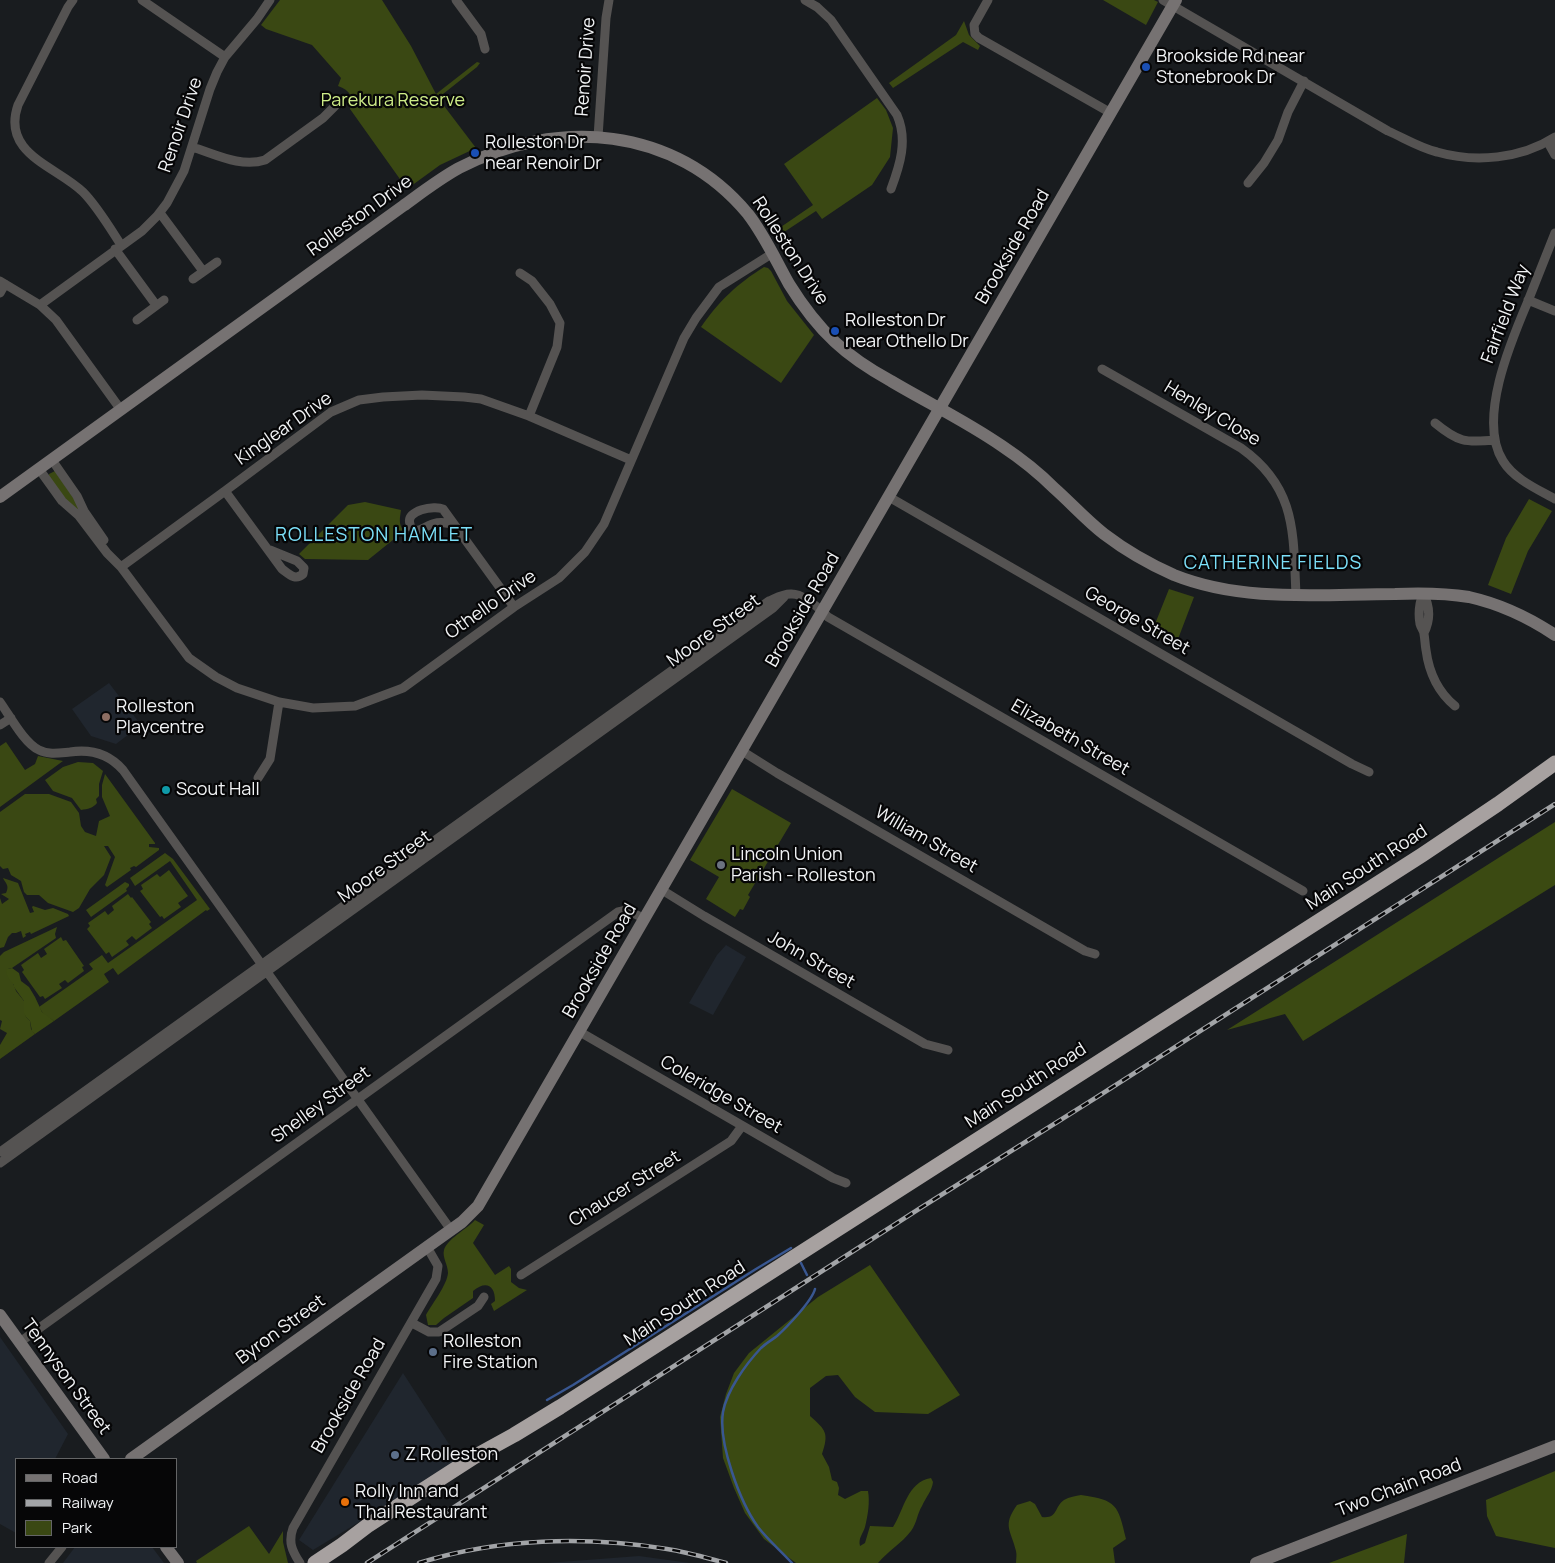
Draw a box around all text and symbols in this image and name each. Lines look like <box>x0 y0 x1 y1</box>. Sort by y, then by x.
street label: Renoir Drive <box>572 17 600 117</box>
place label: Brookside Rd near Stonebrook Dr <box>1156 46 1305 88</box>
marker: Brookside Rd near Stonebrook Dr <box>1140 61 1152 73</box>
street label: Renoir Drive <box>155 75 207 175</box>
park label: Parekura Reserve <box>321 90 465 112</box>
place label: Rolleston Dr near Renoir Dr <box>485 132 602 174</box>
marker: Rolleston Dr near Renoir Dr <box>469 147 481 159</box>
street label: Rolleston Drive <box>303 171 417 261</box>
street label: Brookside Road <box>972 186 1054 308</box>
street label: Rolleston Drive <box>747 193 833 309</box>
street label: Fairfield Way <box>1477 261 1535 367</box>
place label: Rolleston Dr near Othello Dr <box>845 310 969 352</box>
marker: Rolleston Dr near Othello Dr <box>829 325 841 337</box>
street label: Henley Close <box>1160 377 1264 451</box>
street label: Kinglear Drive <box>232 388 336 470</box>
district label: ROLLESTON HAMLET <box>273 525 475 547</box>
street label: Brookside Road <box>762 549 844 671</box>
district label: CATHERINE FIELDS <box>1182 553 1364 575</box>
street label: Othello Drive <box>441 566 541 644</box>
street label: George Street <box>1081 582 1193 660</box>
street label: Moore Street <box>663 590 765 672</box>
street label: Elizabeth Street <box>1007 695 1133 781</box>
place label: Rolleston Playcentre <box>116 696 204 739</box>
marker: Rolleston Playcentre <box>100 711 112 723</box>
place label: Scout Hall <box>176 779 260 801</box>
marker: Scout Hall <box>160 784 172 796</box>
street label: William Street <box>871 802 981 878</box>
street label: Main South Road <box>1302 821 1432 915</box>
street label: Moore Street <box>334 826 436 908</box>
place label: Lincoln Union Parish - Rolleston <box>731 844 876 886</box>
marker: Lincoln Union Parish - Rolleston <box>715 859 727 871</box>
street label: Brookside Road <box>559 900 641 1022</box>
street label: John Street <box>764 926 858 994</box>
street label: Main South Road <box>961 1039 1091 1133</box>
street label: Coleridge Street <box>656 1051 786 1139</box>
street label: Shelley Street <box>267 1062 375 1148</box>
street label: Chaucer Street <box>565 1146 685 1232</box>
street label: Main South Road <box>620 1257 750 1351</box>
street label: Byron Street <box>232 1291 330 1369</box>
street label: Tennyson Street <box>17 1315 115 1439</box>
place label: Rolleston Fire Station <box>443 1331 538 1374</box>
street label: Brookside Road <box>308 1335 390 1457</box>
marker: Rolleston Fire Station <box>427 1346 439 1358</box>
place label: Z Rolleston <box>405 1444 498 1466</box>
marker: Z Rolleston <box>389 1449 401 1461</box>
street label: Two Chain Road <box>1333 1454 1465 1522</box>
legend <box>15 1458 178 1548</box>
text: Road <box>62 1467 98 1488</box>
place label: Rolly Inn and Thai Restaurant <box>355 1481 487 1524</box>
text: Railway <box>62 1492 114 1513</box>
marker: Rolly Inn and Thai Restaurant <box>339 1496 351 1508</box>
text: Park <box>62 1517 92 1538</box>

